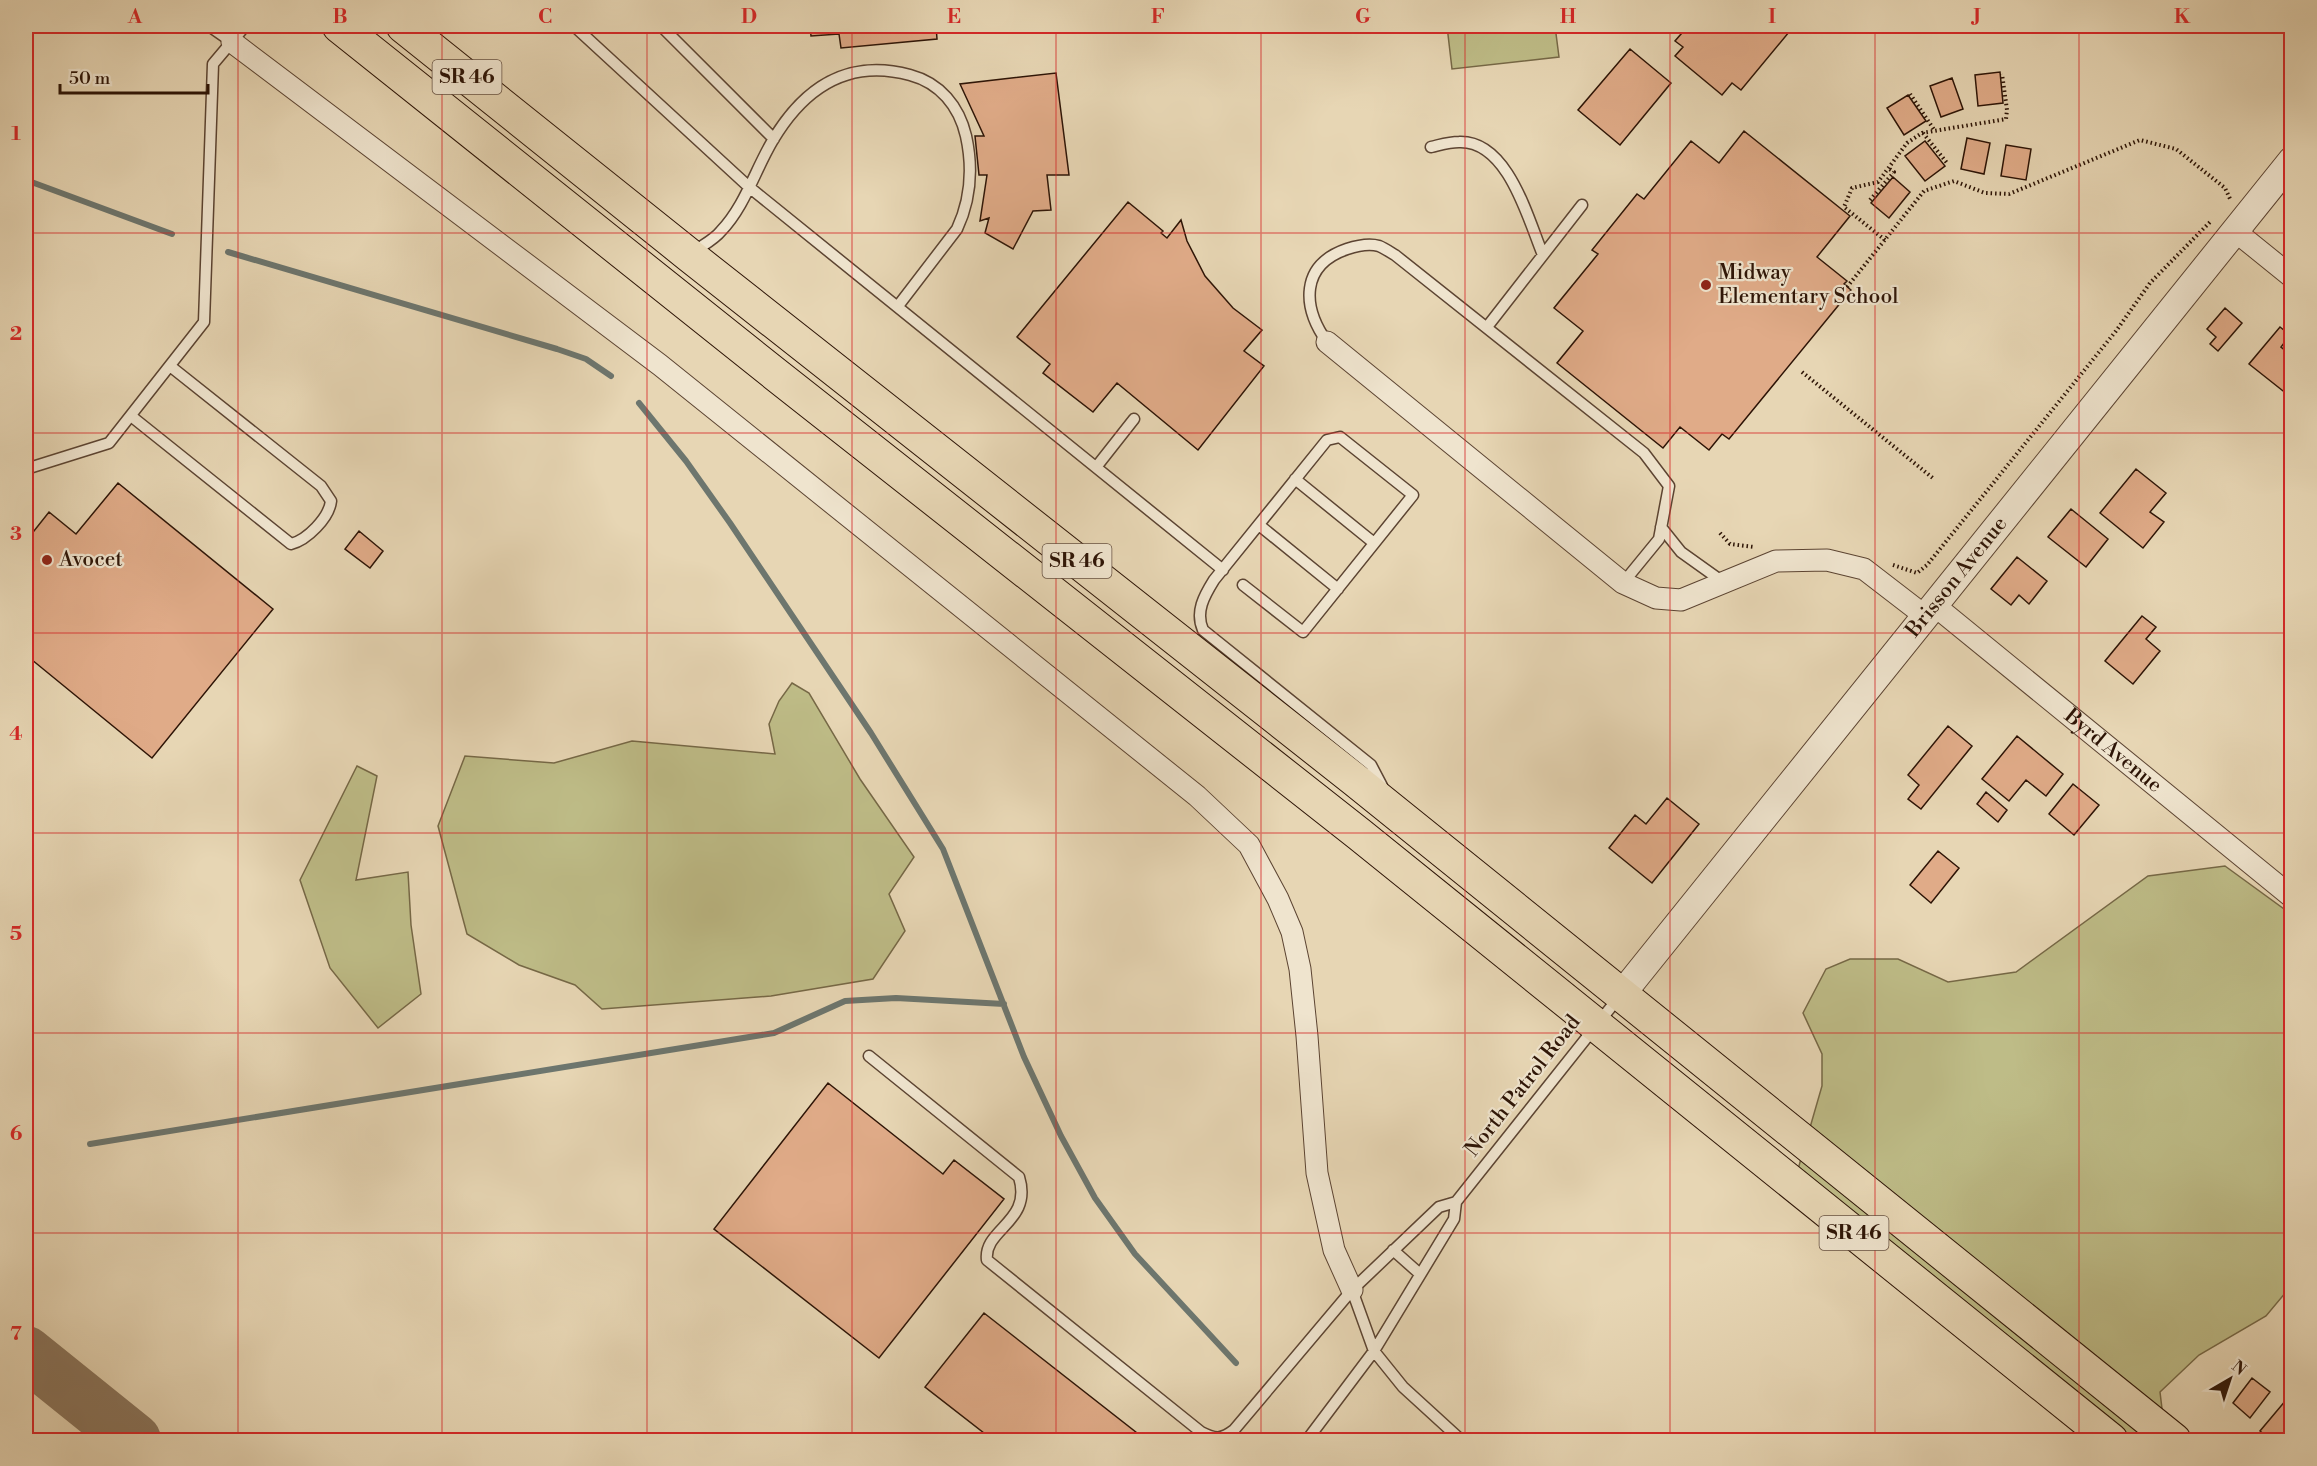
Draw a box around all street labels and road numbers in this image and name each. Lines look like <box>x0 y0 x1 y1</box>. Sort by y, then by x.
road number: SR 46 <box>432 60 502 94</box>
street label: Brisson Avenue <box>1900 512 2013 644</box>
road number: SR 46 <box>1042 544 1112 578</box>
street label: Byrd Avenue <box>2058 703 2167 799</box>
street label: North Patrol Road <box>1460 1010 1586 1162</box>
road number: SR 46 <box>1820 1216 1888 1250</box>

